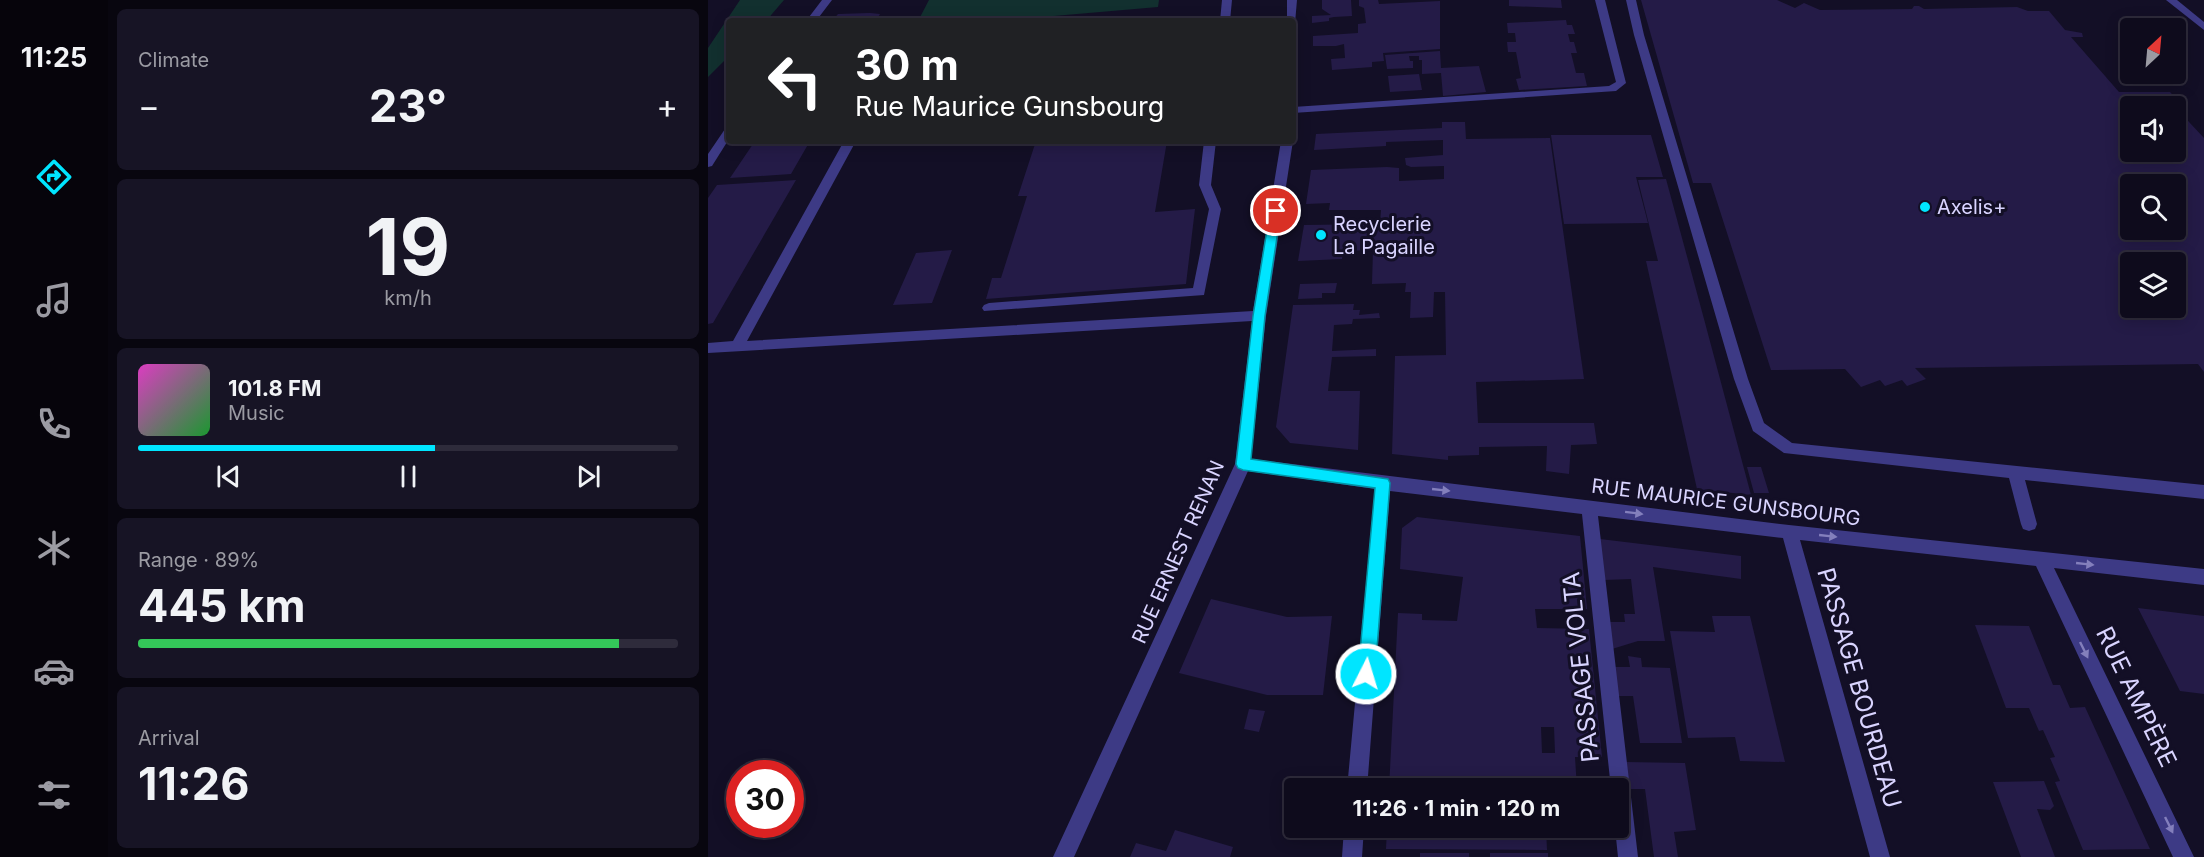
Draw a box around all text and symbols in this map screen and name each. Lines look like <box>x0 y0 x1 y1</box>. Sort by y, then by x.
north arrow <box>2120 18 2186 84</box>
map controls <box>2120 18 2186 318</box>
text: 30 m <box>855 39 959 90</box>
text: 11:25 <box>21 41 87 74</box>
icon: left <box>756 42 834 120</box>
text: Climate <box>138 48 209 72</box>
text: 23° <box>369 78 447 133</box>
text: − <box>138 86 160 126</box>
text: + <box>656 86 678 126</box>
text: Rue Maurice Gunsbourg <box>855 90 1164 123</box>
button: sound <box>2120 96 2186 162</box>
icon: directions <box>33 156 75 198</box>
button: search <box>2120 174 2186 240</box>
pin <box>1250 185 1301 236</box>
icon: arrive <box>1259 194 1292 227</box>
place label: Axelis+ <box>1937 195 2006 219</box>
text: 19 <box>366 199 450 294</box>
marker: Axelis+ <box>1918 200 1932 214</box>
place label: Recyclerie La Pagaille <box>1333 212 1435 259</box>
marker: Recyclerie La Pagaille <box>1314 228 1328 242</box>
button: layers <box>2120 252 2186 318</box>
icon: music <box>33 279 75 321</box>
text: km/h <box>384 286 432 310</box>
text: 101.8 FM <box>228 375 321 401</box>
text: Music <box>228 401 285 425</box>
icon: phone <box>33 403 75 445</box>
street label: RUE ERNEST RENAN <box>1127 457 1229 647</box>
icon: previous <box>212 460 245 493</box>
icon: pause <box>392 460 425 493</box>
icon: next <box>572 460 605 493</box>
street label: RUE MAURICE GUNSBOURG <box>1590 474 1862 530</box>
one-way arrow <box>1431 485 1450 495</box>
one-way arrow <box>1625 508 1644 517</box>
icon: climate <box>33 527 75 569</box>
one-way arrow <box>1819 532 1838 541</box>
text: Range · 89% <box>138 548 259 572</box>
one-way arrow <box>2075 559 2094 569</box>
street label: PASSAGE BOURDEAU <box>1811 564 1908 811</box>
street label: PASSAGE VOLTA <box>1556 571 1605 764</box>
text: 445 km <box>138 578 305 633</box>
street label: RUE AMPÈRE <box>2090 622 2184 772</box>
one-way arrow <box>2080 641 2089 658</box>
position arrow <box>1334 642 1398 706</box>
icon: car <box>33 650 75 692</box>
text: Arrival <box>138 726 200 750</box>
text: 11:26 <box>138 756 249 811</box>
speed limit sign: 30 <box>726 760 804 838</box>
icon: filters <box>33 774 75 816</box>
text: 11:26 · 1 min · 120 m <box>1353 795 1560 821</box>
one-way arrow <box>2164 817 2174 834</box>

